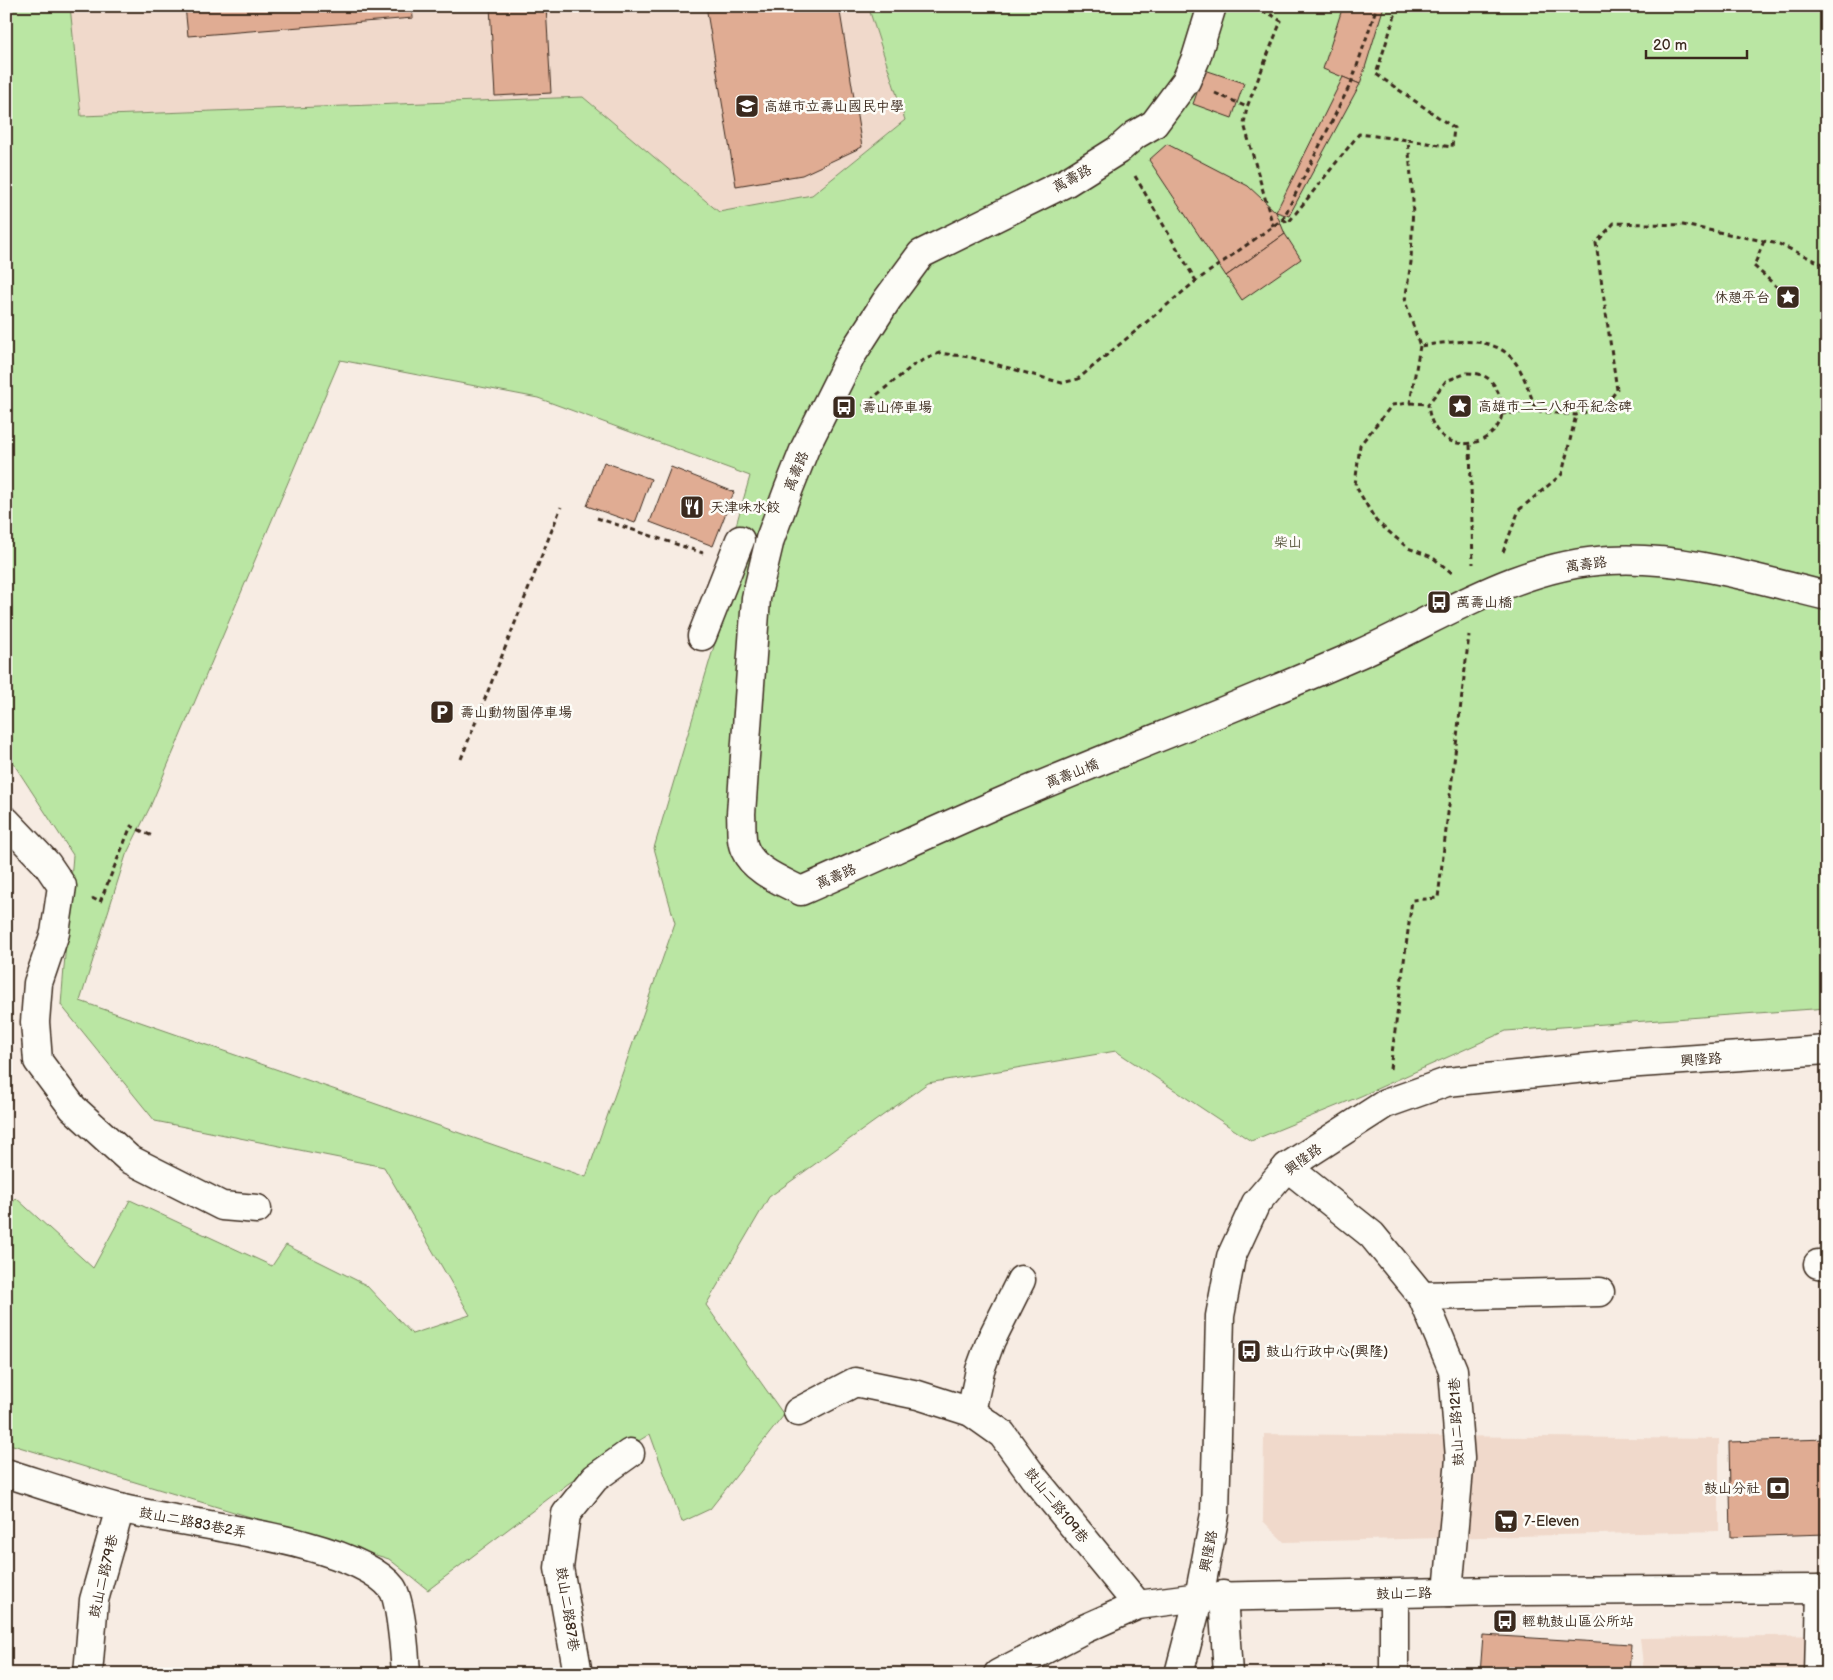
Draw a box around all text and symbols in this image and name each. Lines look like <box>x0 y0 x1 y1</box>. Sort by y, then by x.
scale bar <box>1646 28 1747 60</box>
text: 20 m <box>1653 36 1687 55</box>
school or university icon: 高雄市立壽山國民中學 <box>734 93 760 119</box>
place label: 高雄市立壽山國民中學 <box>764 98 904 115</box>
street label: 萬壽路 <box>1050 161 1095 196</box>
place icon: 休憩平台 <box>1775 284 1801 310</box>
place label: 休憩平台 <box>1714 289 1770 306</box>
place icon: 高雄市二二八和平紀念碑 <box>1447 393 1473 419</box>
bus stop icon: 壽山停車場 <box>831 394 857 420</box>
place label: 高雄市二二八和平紀念碑 <box>1478 398 1632 415</box>
place label: 壽山停車場 <box>862 399 932 416</box>
street label: 萬壽路 <box>781 449 812 494</box>
restaurant icon: 天津味水餃 <box>679 494 705 520</box>
place label: 天津味水餃 <box>710 499 780 516</box>
park label: 柴山 <box>1274 534 1302 551</box>
street label: 萬壽路 <box>1564 553 1608 576</box>
bus stop icon: 萬壽山橋 <box>1426 589 1452 615</box>
place label: 萬壽山橋 <box>1456 594 1512 611</box>
parking icon: 壽山動物園停車場 <box>429 699 455 725</box>
place label: 壽山動物園停車場 <box>460 704 572 721</box>
street label: 萬壽山橋 <box>1043 755 1101 792</box>
street label: 萬壽路 <box>814 860 859 893</box>
street label: 興隆路 <box>1679 1050 1723 1069</box>
street label: 興隆路 <box>1281 1140 1325 1179</box>
bus stop icon: 鼓山行政中心(興隆) <box>1236 1338 1262 1364</box>
place label: 鼓山行政中心(興隆) <box>1266 1343 1388 1360</box>
street label: 鼓山二路121巷 <box>1446 1376 1467 1467</box>
street label: 鼓山二路109巷 <box>1021 1464 1093 1547</box>
bank icon: 鼓山分社 <box>1765 1475 1791 1501</box>
place label: 鼓山分社 <box>1704 1480 1760 1497</box>
street label: 鼓山二路83巷2弄 <box>138 1504 248 1541</box>
supermarket icon: 7-Eleven <box>1493 1508 1519 1534</box>
place label: 7-Eleven <box>1524 1513 1579 1530</box>
street label: 興隆路 <box>1196 1529 1221 1573</box>
street label: 鼓山二路79巷 <box>86 1532 122 1619</box>
street label: 鼓山二路87巷 <box>552 1566 583 1653</box>
street label: 鼓山二路 <box>1376 1585 1432 1602</box>
bus stop icon: 輕軌鼓山區公所站 <box>1492 1608 1518 1634</box>
place label: 輕軌鼓山區公所站 <box>1522 1613 1634 1630</box>

